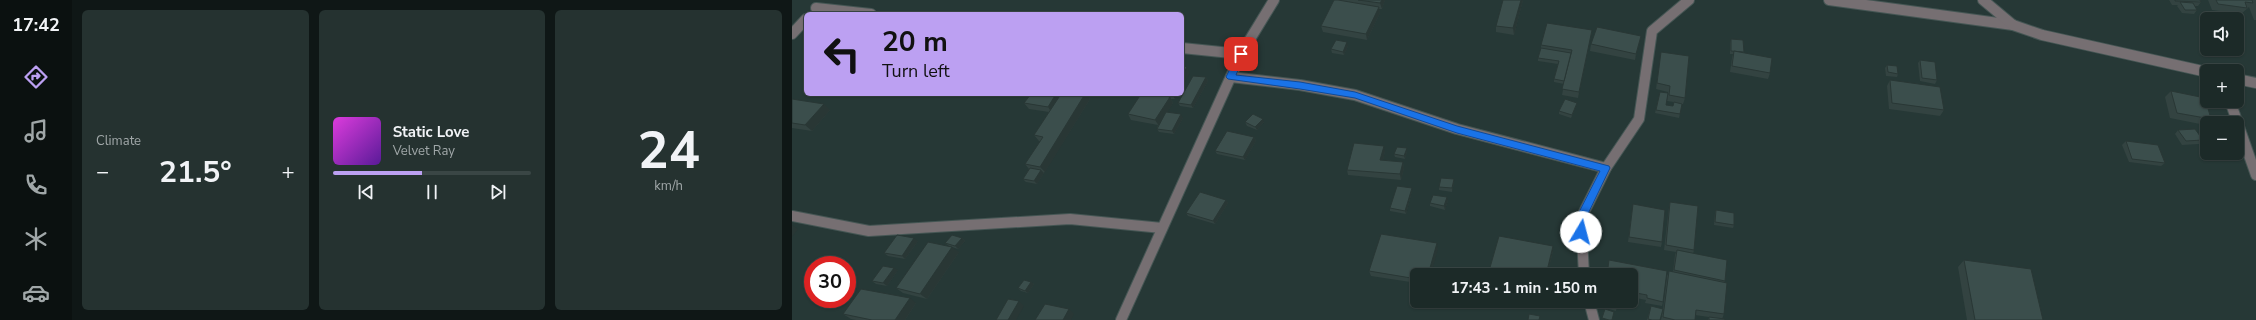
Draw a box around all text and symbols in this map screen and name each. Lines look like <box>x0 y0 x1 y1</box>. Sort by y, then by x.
map controls <box>2200 12 2244 160</box>
button: sound <box>2200 12 2244 56</box>
text: 17:42 <box>12 13 60 37</box>
text: 20 m <box>882 23 948 61</box>
icon: left <box>816 28 868 80</box>
pin <box>1224 37 1258 71</box>
icon: arrive <box>1230 43 1252 65</box>
text: Turn left <box>882 59 950 83</box>
icon: directions <box>22 63 50 91</box>
button: + <box>2200 64 2244 108</box>
text: 24 <box>637 115 700 186</box>
button: − <box>2200 116 2244 160</box>
icon: music <box>22 117 50 145</box>
text: Static Love <box>393 122 469 142</box>
text: Climate <box>96 132 141 150</box>
text: Velvet Ray <box>393 142 455 160</box>
text: 21.5° <box>159 152 232 193</box>
text: − <box>96 157 109 187</box>
text: + <box>281 157 295 187</box>
icon: phone <box>22 171 50 199</box>
text: km/h <box>654 177 683 195</box>
icon: previous <box>355 181 377 203</box>
icon: pause <box>421 181 443 203</box>
icon: next <box>487 181 509 203</box>
position arrow <box>1560 211 1602 253</box>
icon: climate <box>22 225 50 253</box>
speed limit sign: 30 <box>804 256 856 308</box>
text: 17:43 · 1 min · 150 m <box>1451 278 1597 298</box>
icon: car <box>22 279 50 307</box>

